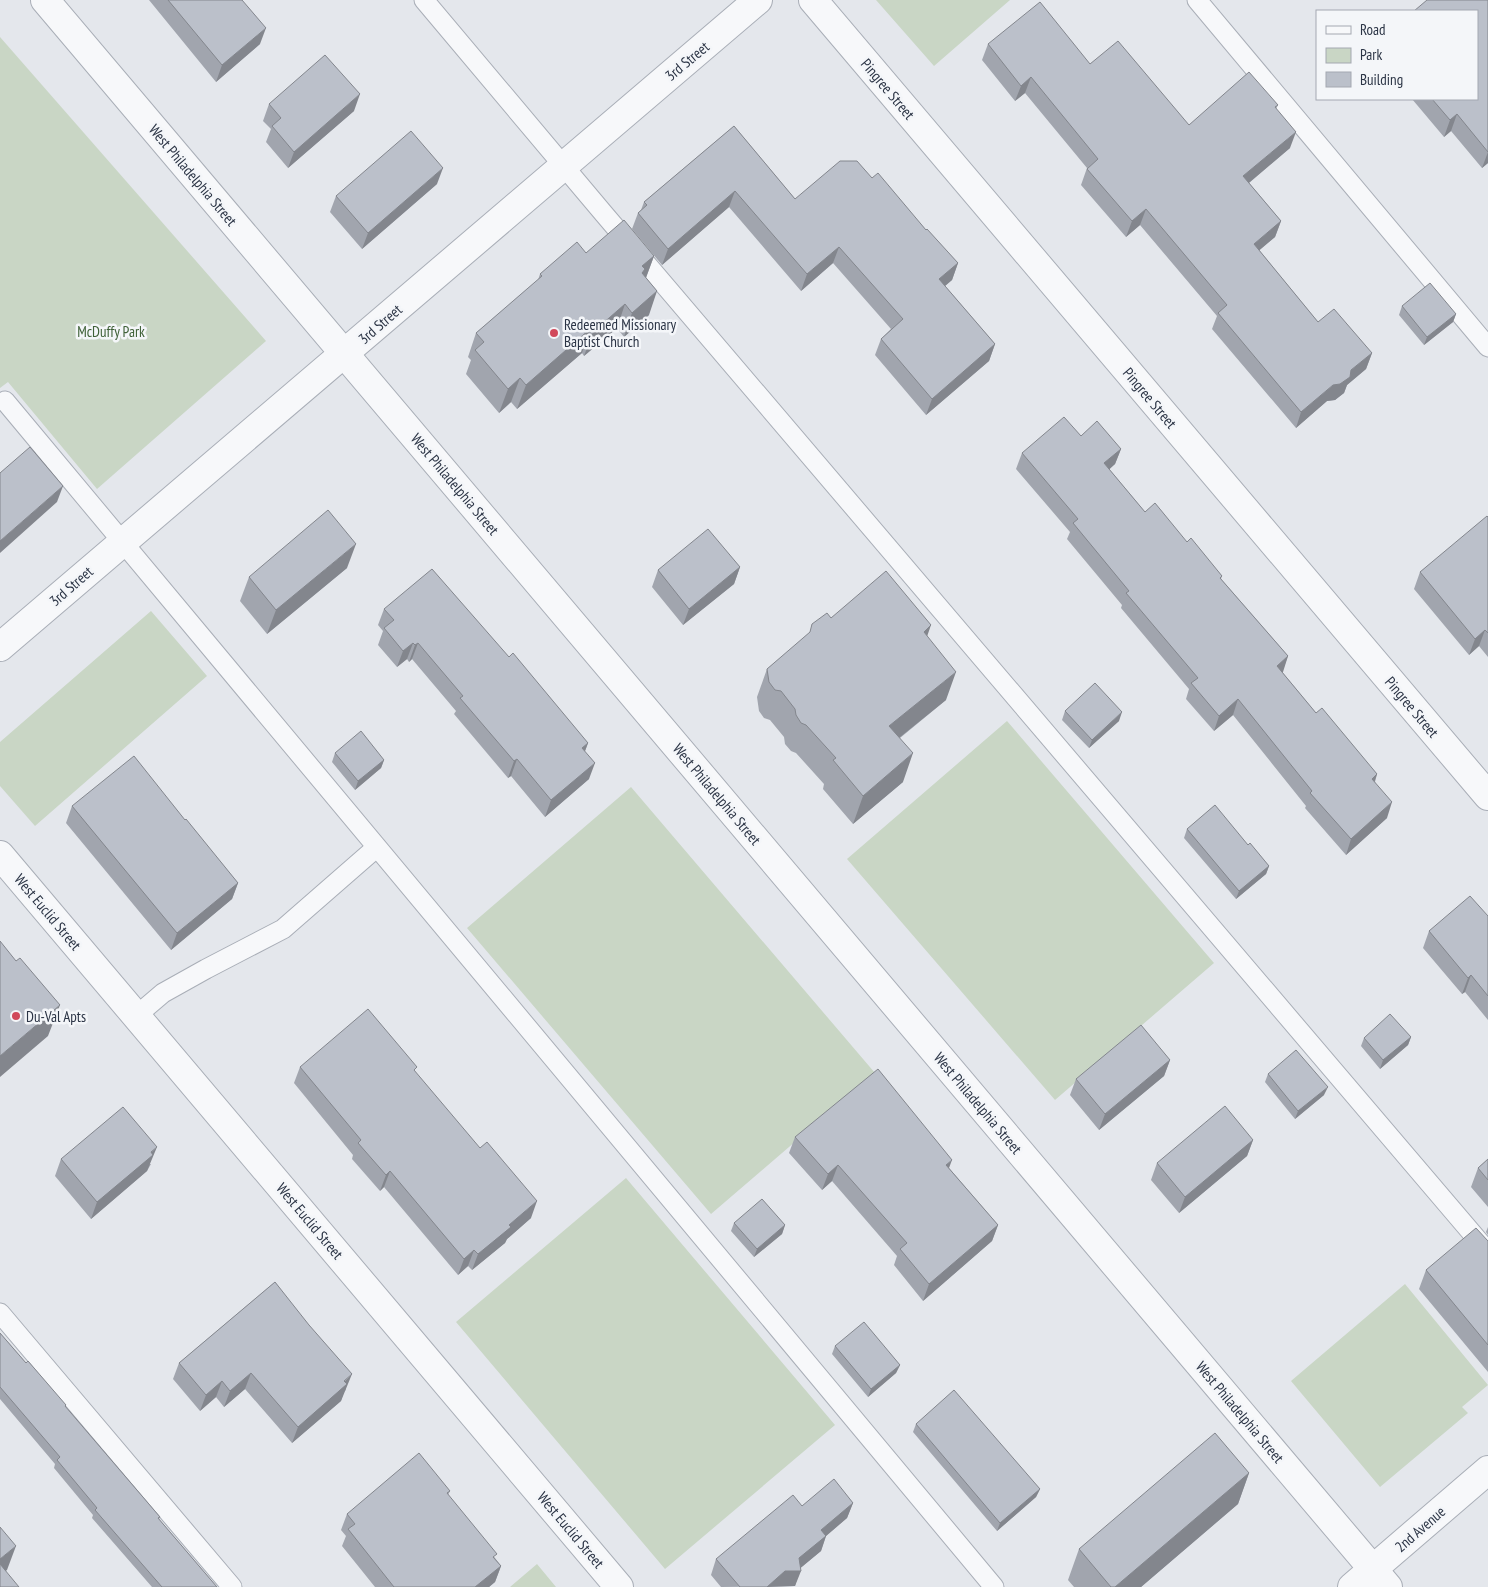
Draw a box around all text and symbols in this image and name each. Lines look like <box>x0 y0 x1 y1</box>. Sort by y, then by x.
legend <box>1316 10 1478 100</box>
text: Road <box>1360 20 1386 39</box>
street label: 3rd Street <box>661 37 713 85</box>
text: Park <box>1360 45 1382 64</box>
street label: Pingree Street <box>857 55 919 123</box>
text: Building <box>1360 70 1403 89</box>
street label: West Philadelphia Street <box>145 120 241 230</box>
street label: 3rd Street <box>354 300 406 348</box>
place label: Redeemed Missionary Baptist Church <box>564 315 677 351</box>
park label: McDuffy Park <box>77 322 145 341</box>
marker: Redeemed Missionary Baptist Church <box>548 327 560 339</box>
street label: Pingree Street <box>1119 364 1181 432</box>
street label: West Philadelphia Street <box>407 429 503 539</box>
street label: 3rd Street <box>45 562 97 610</box>
street label: Pingree Street <box>1381 673 1443 741</box>
street label: West Philadelphia Street <box>669 739 765 849</box>
street label: West Euclid Street <box>11 870 85 954</box>
place label: Du-Val Apts <box>26 1007 86 1026</box>
marker: Du-Val Apts <box>10 1010 22 1022</box>
street label: West Philadelphia Street <box>930 1048 1026 1158</box>
street label: West Euclid Street <box>273 1179 347 1263</box>
street label: West Philadelphia Street <box>1192 1357 1288 1467</box>
street label: West Euclid Street <box>534 1488 608 1572</box>
street label: 2nd Avenue <box>1391 1502 1449 1556</box>

